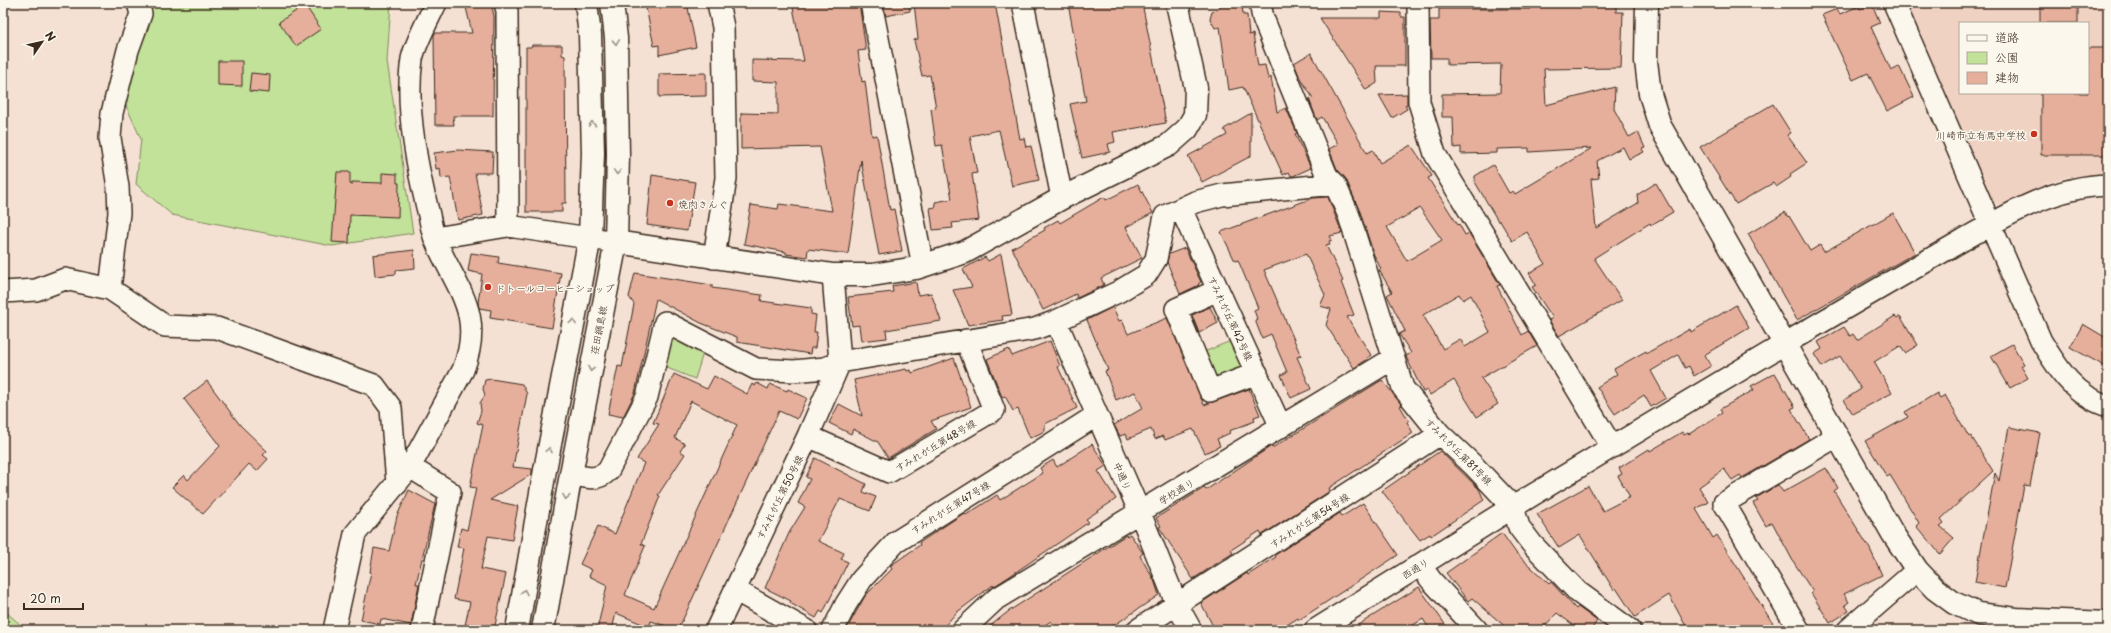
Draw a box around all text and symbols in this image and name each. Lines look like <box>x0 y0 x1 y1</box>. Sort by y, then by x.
north arrow <box>22 22 62 62</box>
legend <box>1959 22 2089 94</box>
text: N <box>41 28 60 45</box>
text: 道路 <box>1995 28 2019 46</box>
one-way arrow <box>612 39 621 45</box>
text: 公園 <box>1995 48 2019 66</box>
text: 建物 <box>1995 68 2019 86</box>
one-way arrow <box>588 121 596 127</box>
place label: 川崎市立有馬中学校 <box>1936 127 2026 142</box>
marker: 川崎市立有馬中学校 <box>2029 129 2039 139</box>
one-way arrow <box>613 169 621 175</box>
place label: 焼肉きんぐ <box>678 196 728 211</box>
marker: 焼肉きんぐ <box>665 198 675 208</box>
street label: すみれが丘第42号線 <box>1205 273 1257 363</box>
place label: ドトールコーヒーショップ <box>496 280 615 295</box>
marker: ドトールコーヒーショップ <box>483 282 493 292</box>
street label: 荏田綱島線 <box>586 304 610 356</box>
one-way arrow <box>569 319 577 325</box>
one-way arrow <box>587 366 595 372</box>
street label: すみれが丘第81号線 <box>1422 414 1496 488</box>
street label: すみれが丘第48号線 <box>892 415 978 475</box>
one-way arrow <box>544 447 553 453</box>
street label: すみれが丘第50号線 <box>752 452 806 542</box>
street label: 中通り <box>1110 459 1136 493</box>
street label: 学校通り <box>1155 474 1197 508</box>
street label: すみれが丘第47号線 <box>907 477 993 537</box>
street label: すみれが丘第54号線 <box>1266 489 1352 551</box>
one-way arrow <box>563 494 571 500</box>
street label: 西通り <box>1398 554 1432 582</box>
scale bar <box>24 585 83 611</box>
one-way arrow <box>519 588 528 595</box>
text: 20 m <box>30 589 61 607</box>

